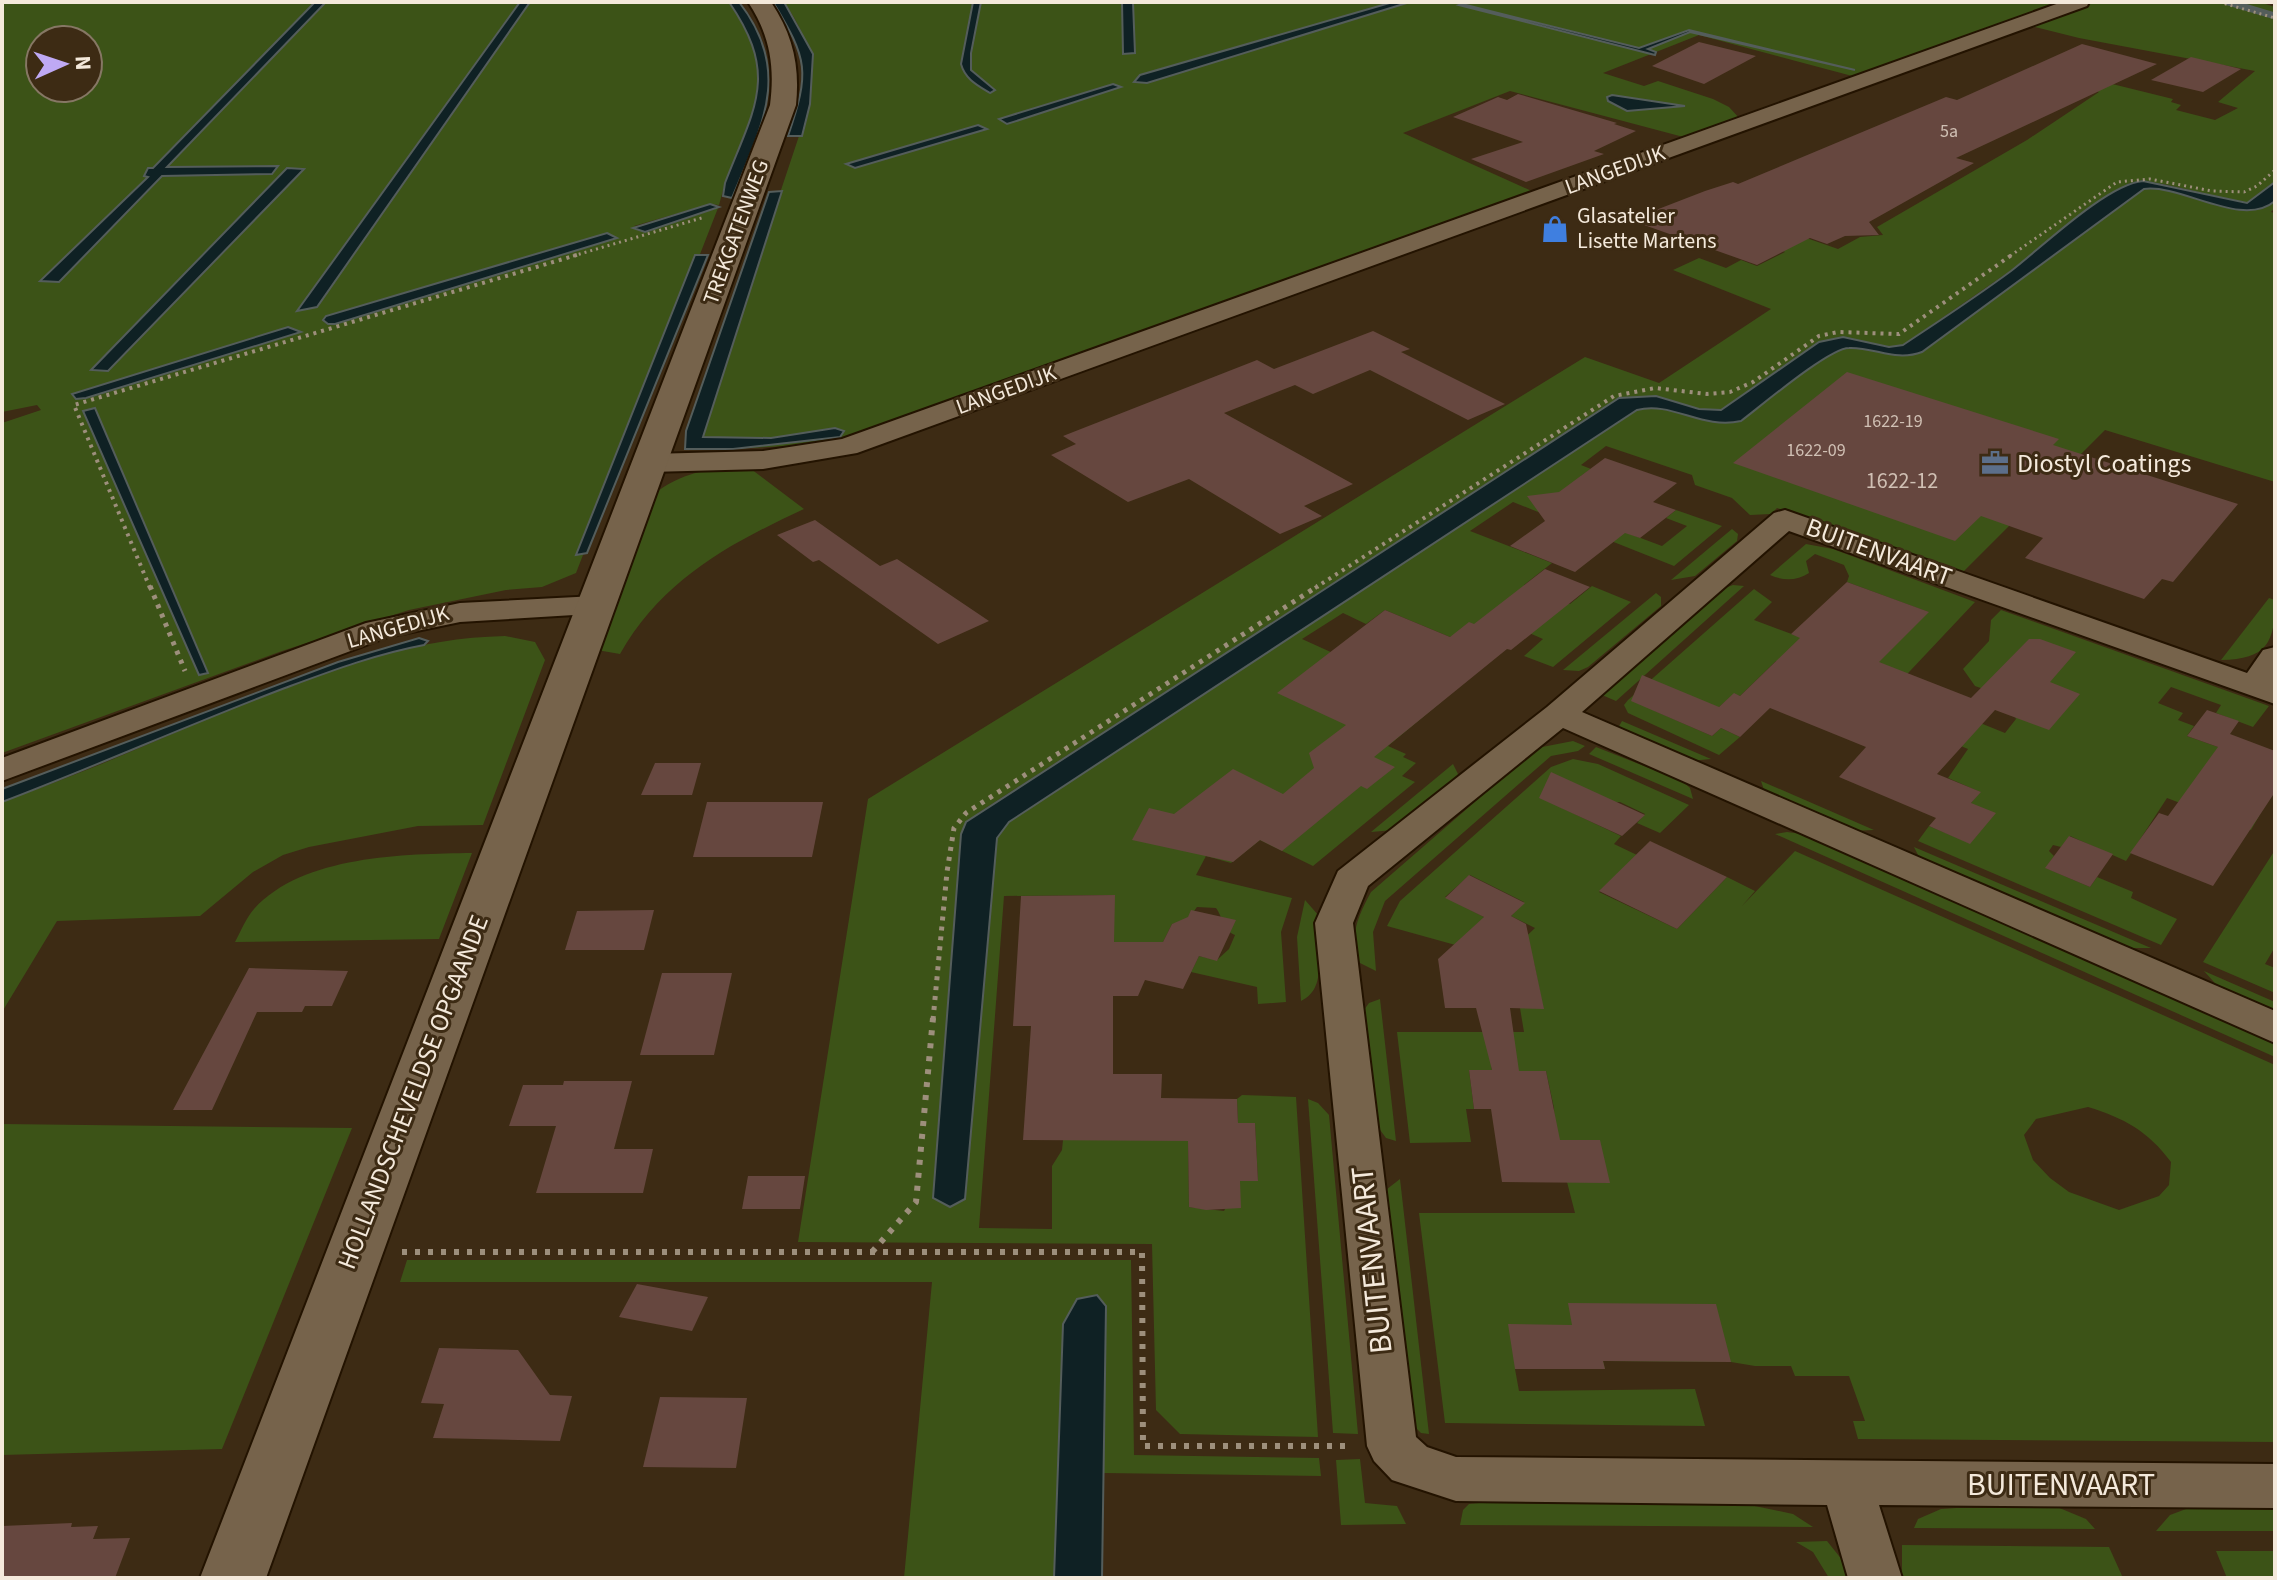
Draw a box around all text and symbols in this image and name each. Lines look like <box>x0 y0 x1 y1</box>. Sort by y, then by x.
north arrow <box>24 24 104 104</box>
text: N <box>67 55 99 71</box>
house number: 5a <box>1940 119 1958 144</box>
street label: LANGEDIJK <box>1560 137 1670 203</box>
street label: TREKGATENWEG <box>695 155 777 309</box>
place label: Glasatelier Lisette Martens <box>1577 200 1716 257</box>
shop icon: Glasatelier Lisette Martens <box>1540 214 1570 244</box>
street label: LANGEDIJK <box>951 357 1061 423</box>
house number: 1622-19 <box>1863 409 1923 434</box>
house number: 1622-09 <box>1786 438 1846 463</box>
place label: Diostyl Coatings <box>2017 445 2191 482</box>
office icon: Diostyl Coatings <box>1980 448 2010 478</box>
house number: 1622-12 <box>1866 465 1938 497</box>
street label: BUITENVAART <box>1801 508 1957 596</box>
street label: LANGEDIJK <box>343 597 453 657</box>
street label: HOLLANDSCHEVELDSE OPGAANDE <box>328 909 498 1275</box>
street label: BUITENVAART <box>1339 1164 1405 1356</box>
street label: BUITENVAART <box>1967 1462 2155 1508</box>

